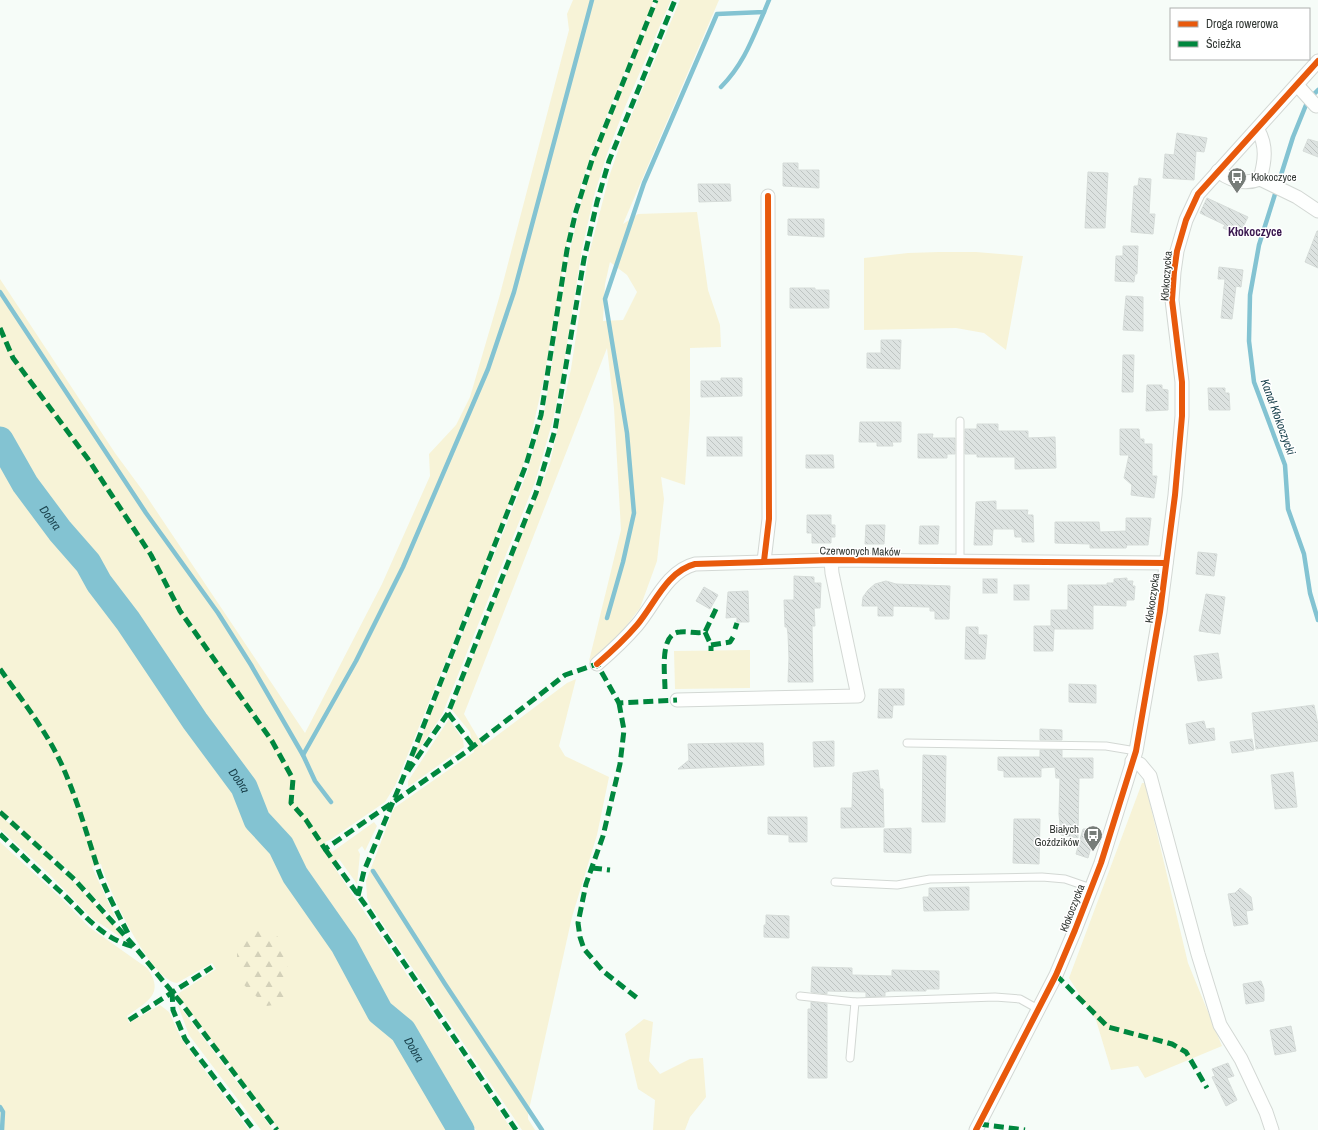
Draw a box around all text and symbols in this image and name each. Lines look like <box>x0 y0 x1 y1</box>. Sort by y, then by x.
legend <box>1170 8 1310 60</box>
text: Droga rowerowa <box>1206 16 1279 32</box>
text: Ścieżka <box>1206 36 1242 52</box>
bus stop icon: Kłokoczyce <box>1226 166 1248 194</box>
place label: Kłokoczyce <box>1251 170 1297 184</box>
district label: Kłokoczyce <box>1228 224 1283 240</box>
street label: Kłokoczycka <box>1157 251 1175 301</box>
water label: Kanał Kłokoczycki <box>1257 377 1299 457</box>
water label: Dobra <box>36 502 65 534</box>
street label: Czerwonych Maków <box>820 543 901 559</box>
street label: Kłokoczycka <box>1142 572 1162 624</box>
water label: Dobra <box>225 765 254 796</box>
place label: Białych Goździków <box>1034 822 1079 849</box>
bus stop icon: Białych Goździków <box>1082 824 1104 852</box>
street label: Kłokoczycka <box>1056 882 1088 934</box>
water label: Dobra <box>400 1034 428 1066</box>

